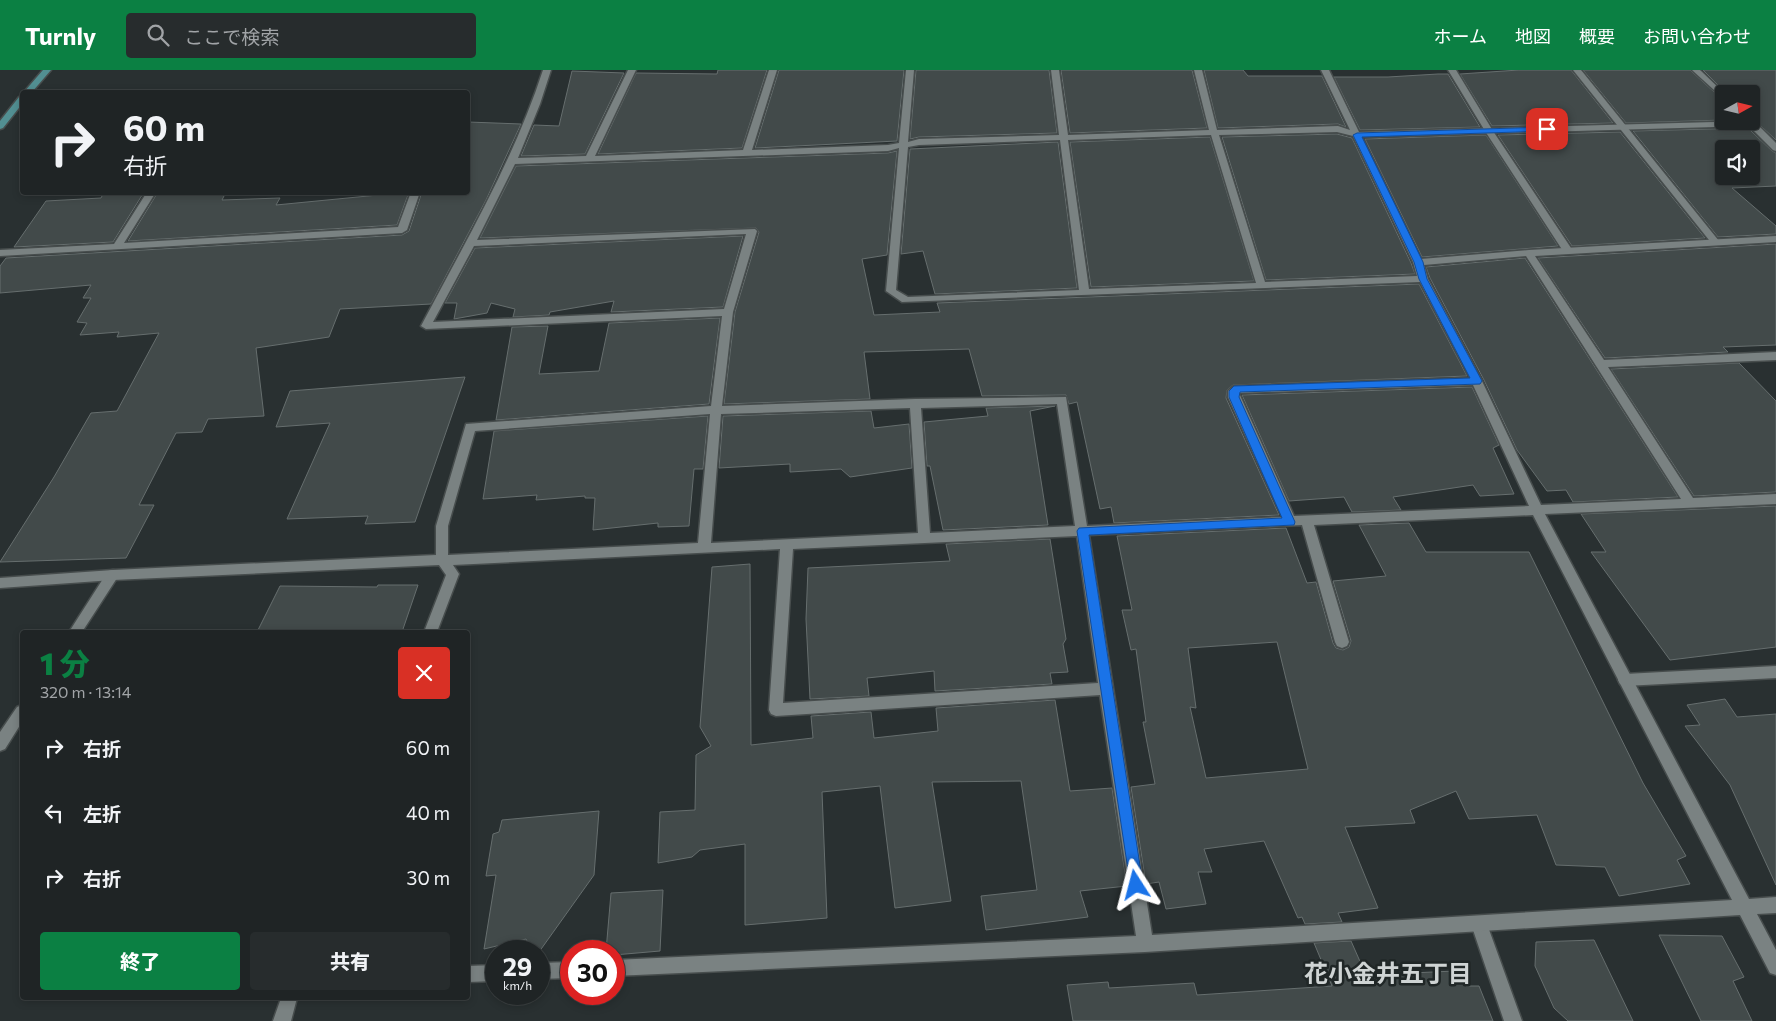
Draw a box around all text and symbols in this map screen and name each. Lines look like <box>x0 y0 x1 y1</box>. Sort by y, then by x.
search box <box>126 13 476 58</box>
text: Turnly <box>25 21 96 50</box>
icon: search <box>144 21 172 49</box>
text: ここで検索 <box>184 25 279 48</box>
text: ホーム <box>1434 25 1487 47</box>
text: 地図 <box>1515 25 1551 47</box>
text: 概要 <box>1579 25 1615 47</box>
text: お問い合わせ <box>1643 25 1751 47</box>
north arrow <box>1715 85 1760 130</box>
map controls <box>1715 85 1760 185</box>
text: 60 m <box>123 105 205 148</box>
pin <box>1526 108 1568 150</box>
icon: right <box>40 110 105 175</box>
icon: arrive <box>1533 115 1561 143</box>
button: sound <box>1715 140 1760 185</box>
text: 右折 <box>123 152 167 179</box>
text: 1 分 <box>40 644 90 681</box>
button: close <box>398 647 450 699</box>
text: 320 m · 13:14 <box>40 682 131 701</box>
icon: right <box>40 734 68 762</box>
text: 60 m <box>406 736 450 759</box>
text: 右折 <box>83 737 121 760</box>
icon: left <box>40 799 68 827</box>
text: 40 m <box>406 801 450 824</box>
text: 左折 <box>83 802 121 825</box>
position arrow <box>1109 858 1161 910</box>
icon: right <box>40 864 68 892</box>
text: 30 m <box>407 866 450 889</box>
text: 右折 <box>83 867 121 890</box>
button: 終了 <box>40 932 240 990</box>
button: 共有 <box>250 932 450 990</box>
speed limit sign: 30 <box>560 940 625 1005</box>
text: 29 <box>503 951 532 981</box>
district label: 花小金井五丁目 <box>1304 958 1472 987</box>
text: km/h <box>503 978 532 992</box>

